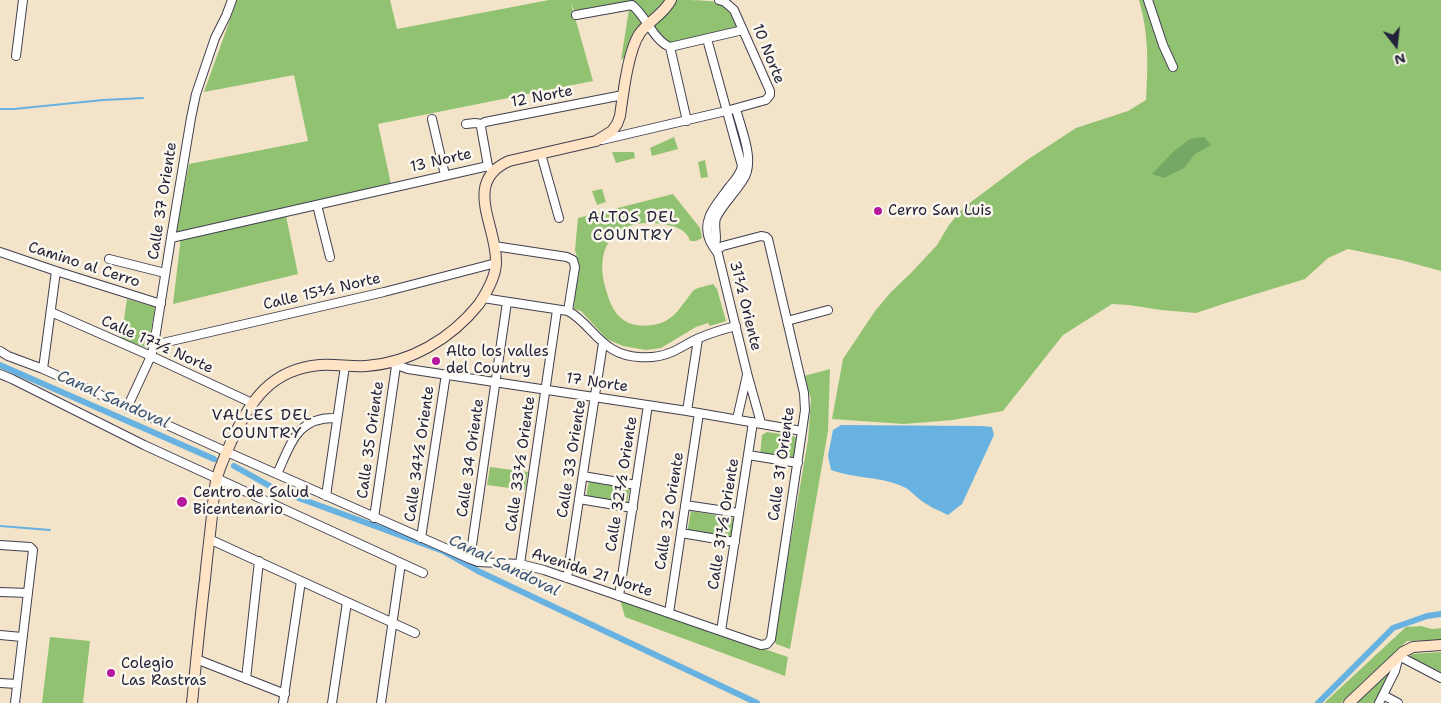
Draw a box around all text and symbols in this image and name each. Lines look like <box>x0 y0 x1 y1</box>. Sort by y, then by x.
north arrow <box>1371 20 1421 70</box>
street label: 10 Norte <box>748 21 788 87</box>
text: N <box>1392 49 1408 70</box>
street label: 12 Norte <box>510 82 574 112</box>
street label: Calle 37 Oriente <box>145 141 181 261</box>
street label: 13 Norte <box>408 145 474 177</box>
place label: Cerro San Luis <box>888 202 992 220</box>
marker: Cerro San Luis <box>872 205 884 217</box>
district label: ALTOS DEL COUNTRY <box>586 208 680 246</box>
street label: Camino al Cerro <box>26 238 142 292</box>
street label: 31½ Oriente <box>725 259 765 353</box>
street label: Calle 15½ Norte <box>261 270 383 314</box>
street label: Calle 17½ Norte <box>98 312 216 378</box>
place label: Alto los valles del Country <box>446 343 549 378</box>
marker: Alto los valles del Country <box>430 355 442 367</box>
water label: Canal Sandoval <box>54 367 172 433</box>
street label: 17 Norte <box>565 370 629 396</box>
street label: Calle 35 Oriente <box>354 380 388 500</box>
street label: Calle 34½ Oriente <box>402 385 438 523</box>
street label: Calle 33½ Oriente <box>503 395 539 533</box>
street label: Calle 34 Oriente <box>454 398 488 518</box>
street label: Calle 33 Oriente <box>554 399 590 519</box>
district label: VALLES DEL COUNTRY <box>210 406 314 444</box>
street label: Calle 31 Oriente <box>765 406 799 522</box>
street label: Calle 32½ Oriente <box>602 415 642 553</box>
street label: Calle 32 Oriente <box>652 451 688 571</box>
street label: Calle 31½ Oriente <box>705 457 743 591</box>
place label: Centro de Salud Bicentenario <box>193 484 309 519</box>
marker: Centro de Salud Bicentenario <box>175 495 189 509</box>
water label: Canal Sandoval <box>445 531 563 601</box>
street label: Avenida 21 Norte <box>529 545 655 601</box>
place label: Colegio Las Rastras <box>121 655 207 690</box>
marker: Colegio Las Rastras <box>105 667 117 679</box>

